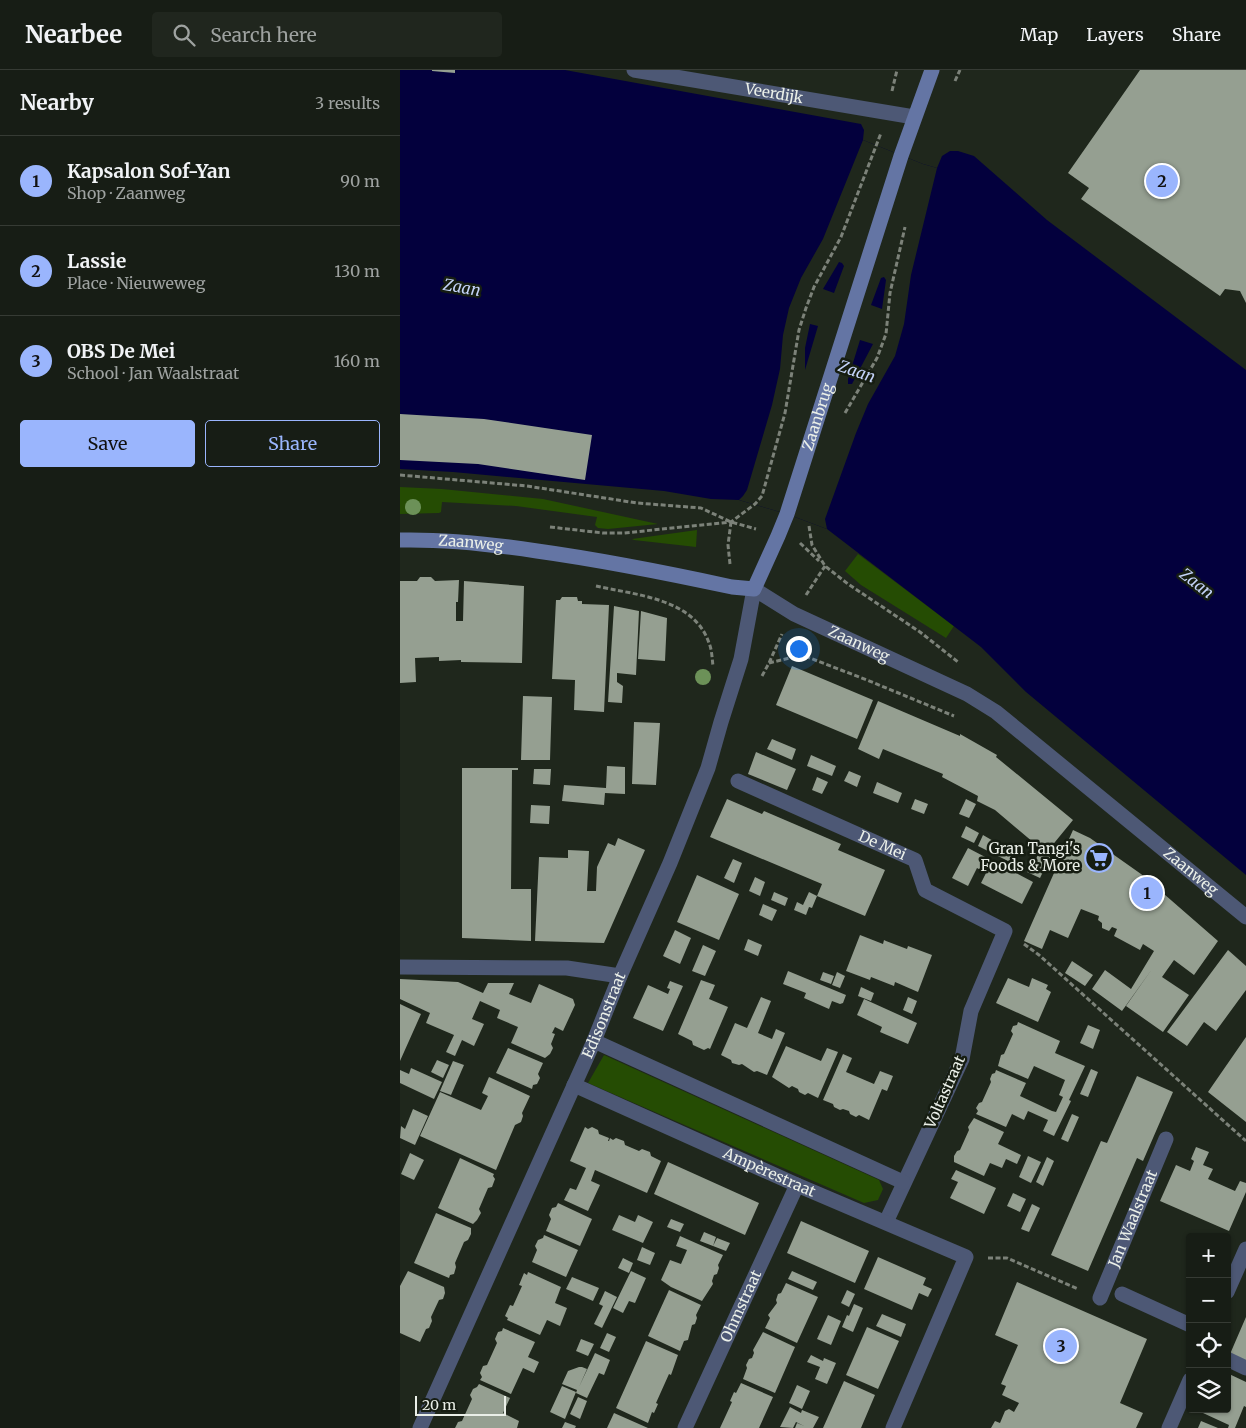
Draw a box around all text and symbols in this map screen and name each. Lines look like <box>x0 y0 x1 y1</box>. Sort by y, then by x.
search box <box>152 12 502 57</box>
text: Nearbee <box>25 19 122 50</box>
icon: search <box>170 21 198 49</box>
text: Search here <box>210 23 317 47</box>
text: Map <box>1020 23 1058 46</box>
text: Layers <box>1086 23 1144 46</box>
text: Share <box>1172 23 1221 46</box>
street label: Veerdijk <box>743 79 805 107</box>
text: Nearby <box>20 89 94 116</box>
text: 3 results <box>315 93 380 113</box>
text: Kapsalon Sof-Yan <box>67 159 231 183</box>
pin: 2 <box>1146 162 1178 200</box>
text: 1 <box>32 171 40 191</box>
text: 90 m <box>340 171 380 191</box>
text: Shop · Zaanweg <box>67 183 185 203</box>
text: Lassie <box>67 249 126 273</box>
text: 2 <box>31 261 41 281</box>
text: 130 m <box>334 261 380 281</box>
text: Place · Nieuweweg <box>67 273 205 293</box>
water label: Zaan <box>441 274 482 300</box>
text: OBS De Mei <box>67 339 175 363</box>
text: 3 <box>31 351 41 371</box>
text: 160 m <box>334 351 380 371</box>
water label: Zaan <box>835 355 878 387</box>
text: School · Jan Waalstraat <box>67 363 239 383</box>
street label: Zaanbrug <box>798 380 837 453</box>
button: Save <box>20 420 195 467</box>
button: Share <box>205 420 380 467</box>
street label: Zaanweg <box>438 530 505 555</box>
water label: Zaan <box>1175 563 1218 602</box>
street label: Zaanweg <box>825 621 893 666</box>
your location <box>786 636 812 662</box>
street label: De Mei <box>856 826 910 864</box>
place label: Gran Tangi's Foods & More <box>981 839 1080 875</box>
supermarket icon: Gran Tangi's Foods & More <box>1084 843 1114 873</box>
street label: Zaanweg <box>1160 843 1222 899</box>
pin: 1 <box>1131 874 1163 912</box>
street label: Edisonstraat <box>577 969 630 1061</box>
street label: Voltastraat <box>920 1052 969 1132</box>
street label: Ampèrestraat <box>720 1143 819 1201</box>
street label: Jan Waalstraat <box>1103 1167 1161 1271</box>
map controls <box>1186 1233 1231 1413</box>
button: + <box>1186 1233 1231 1278</box>
street label: Ohmstraat <box>716 1267 766 1345</box>
button: − <box>1186 1278 1231 1323</box>
button: locate <box>1186 1323 1231 1368</box>
pin: 3 <box>1045 1327 1077 1365</box>
button: layers <box>1186 1368 1231 1413</box>
scale bar <box>415 1393 506 1416</box>
text: 20 m <box>422 1396 456 1414</box>

